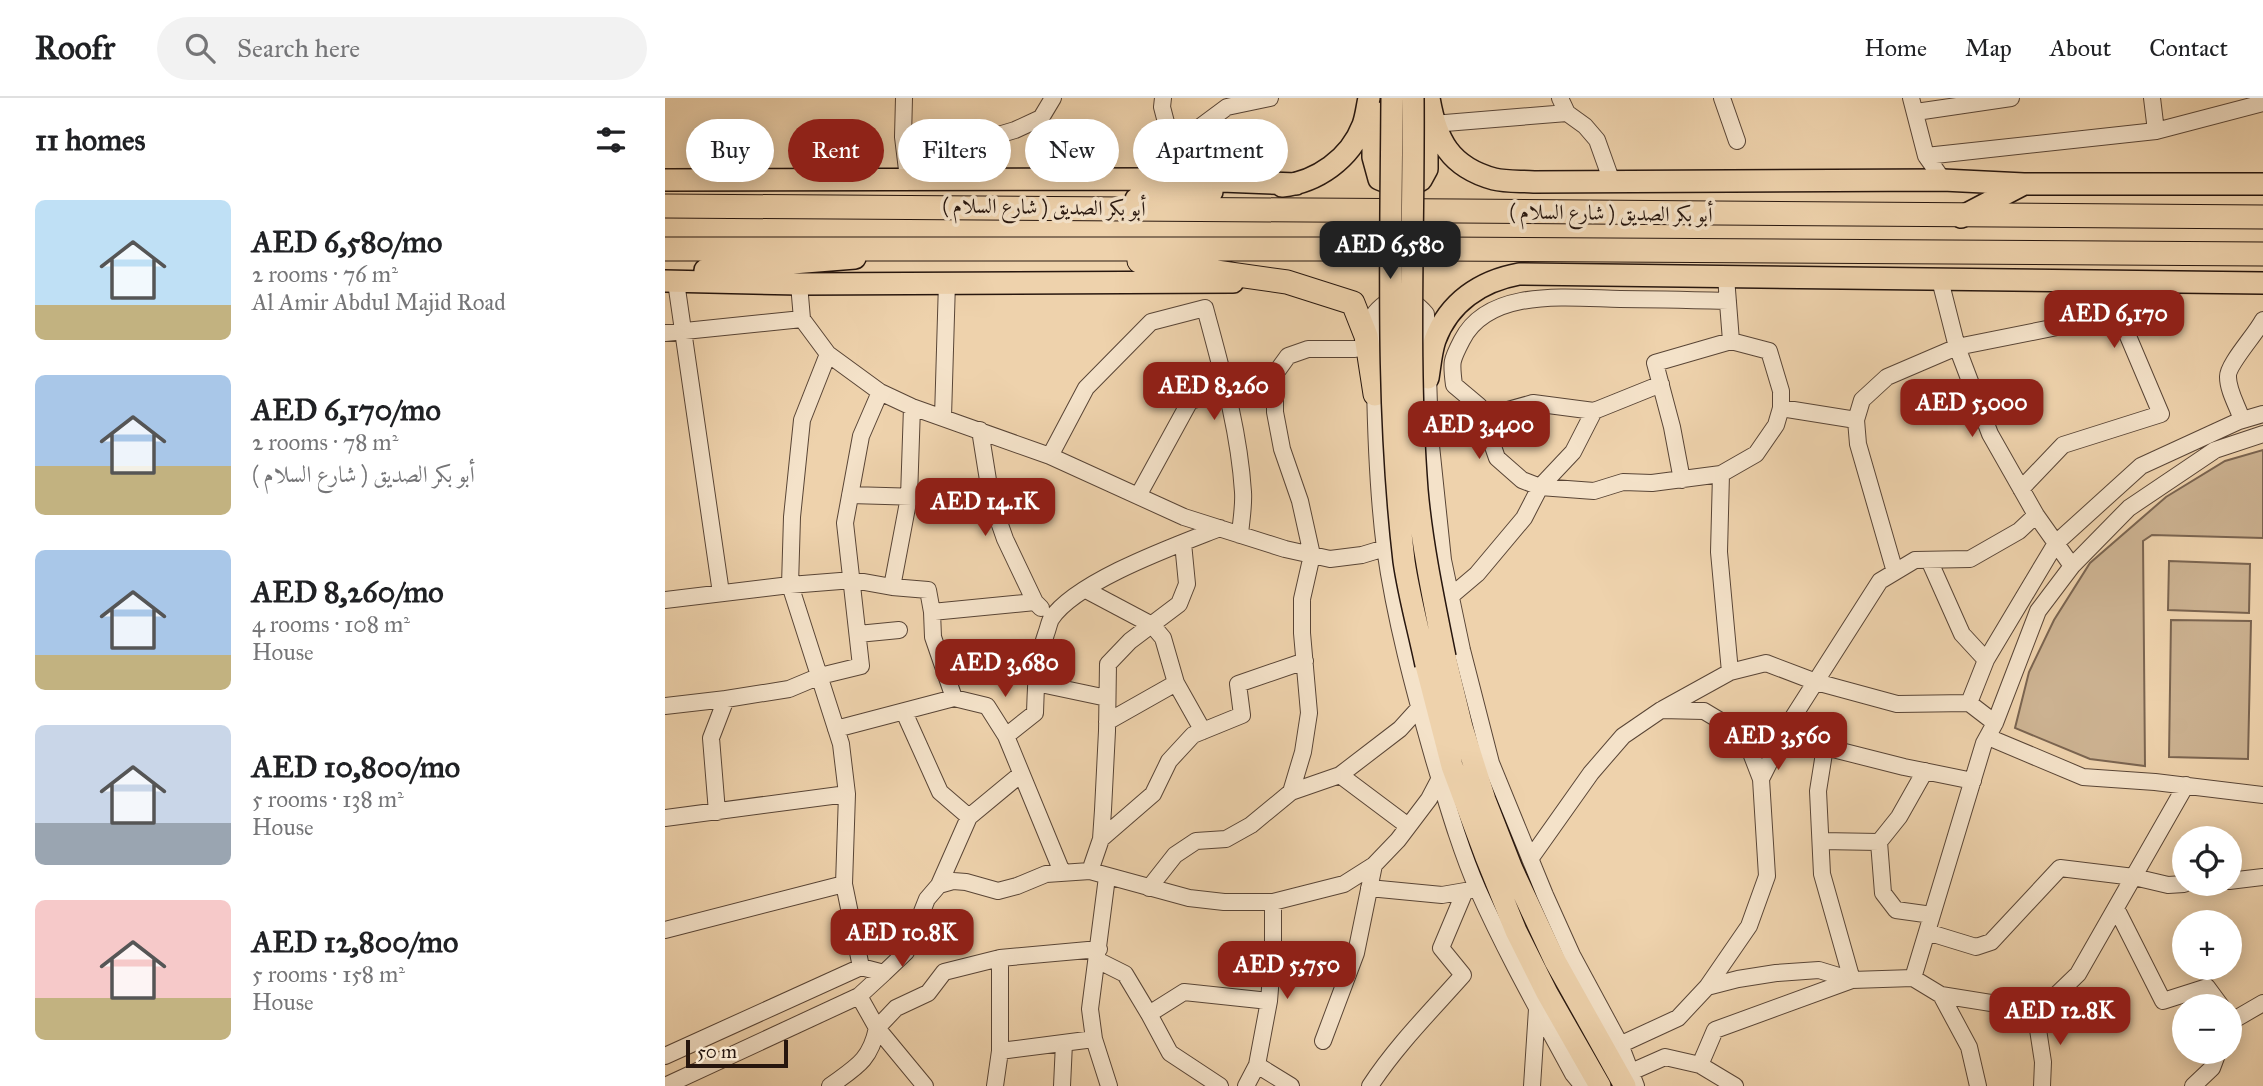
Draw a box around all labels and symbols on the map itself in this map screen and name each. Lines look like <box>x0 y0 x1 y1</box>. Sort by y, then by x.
street label: ( شارع السلام ) أبو بكر الصديق <box>942 190 1146 227</box>
street label: ( شارع السلام ) أبو بكر الصديق <box>1509 196 1713 233</box>
pin: AED 6,580 <box>1310 222 1470 281</box>
pin: AED 6,170 <box>2034 290 2194 350</box>
pin: AED 8,260 <box>1134 362 1294 422</box>
pin: AED 5,000 <box>1892 380 2052 439</box>
pin: AED 3,400 <box>1399 402 1559 461</box>
pin: AED 14.1K <box>905 478 1065 538</box>
pin: AED 3,680 <box>925 640 1085 699</box>
pin: AED 3,560 <box>1698 712 1858 772</box>
pin: AED 10.8K <box>822 910 982 969</box>
pin: AED 5,750 <box>1207 942 1367 1001</box>
pin: AED 12.8K <box>1980 988 2140 1047</box>
scale bar <box>686 1037 787 1069</box>

